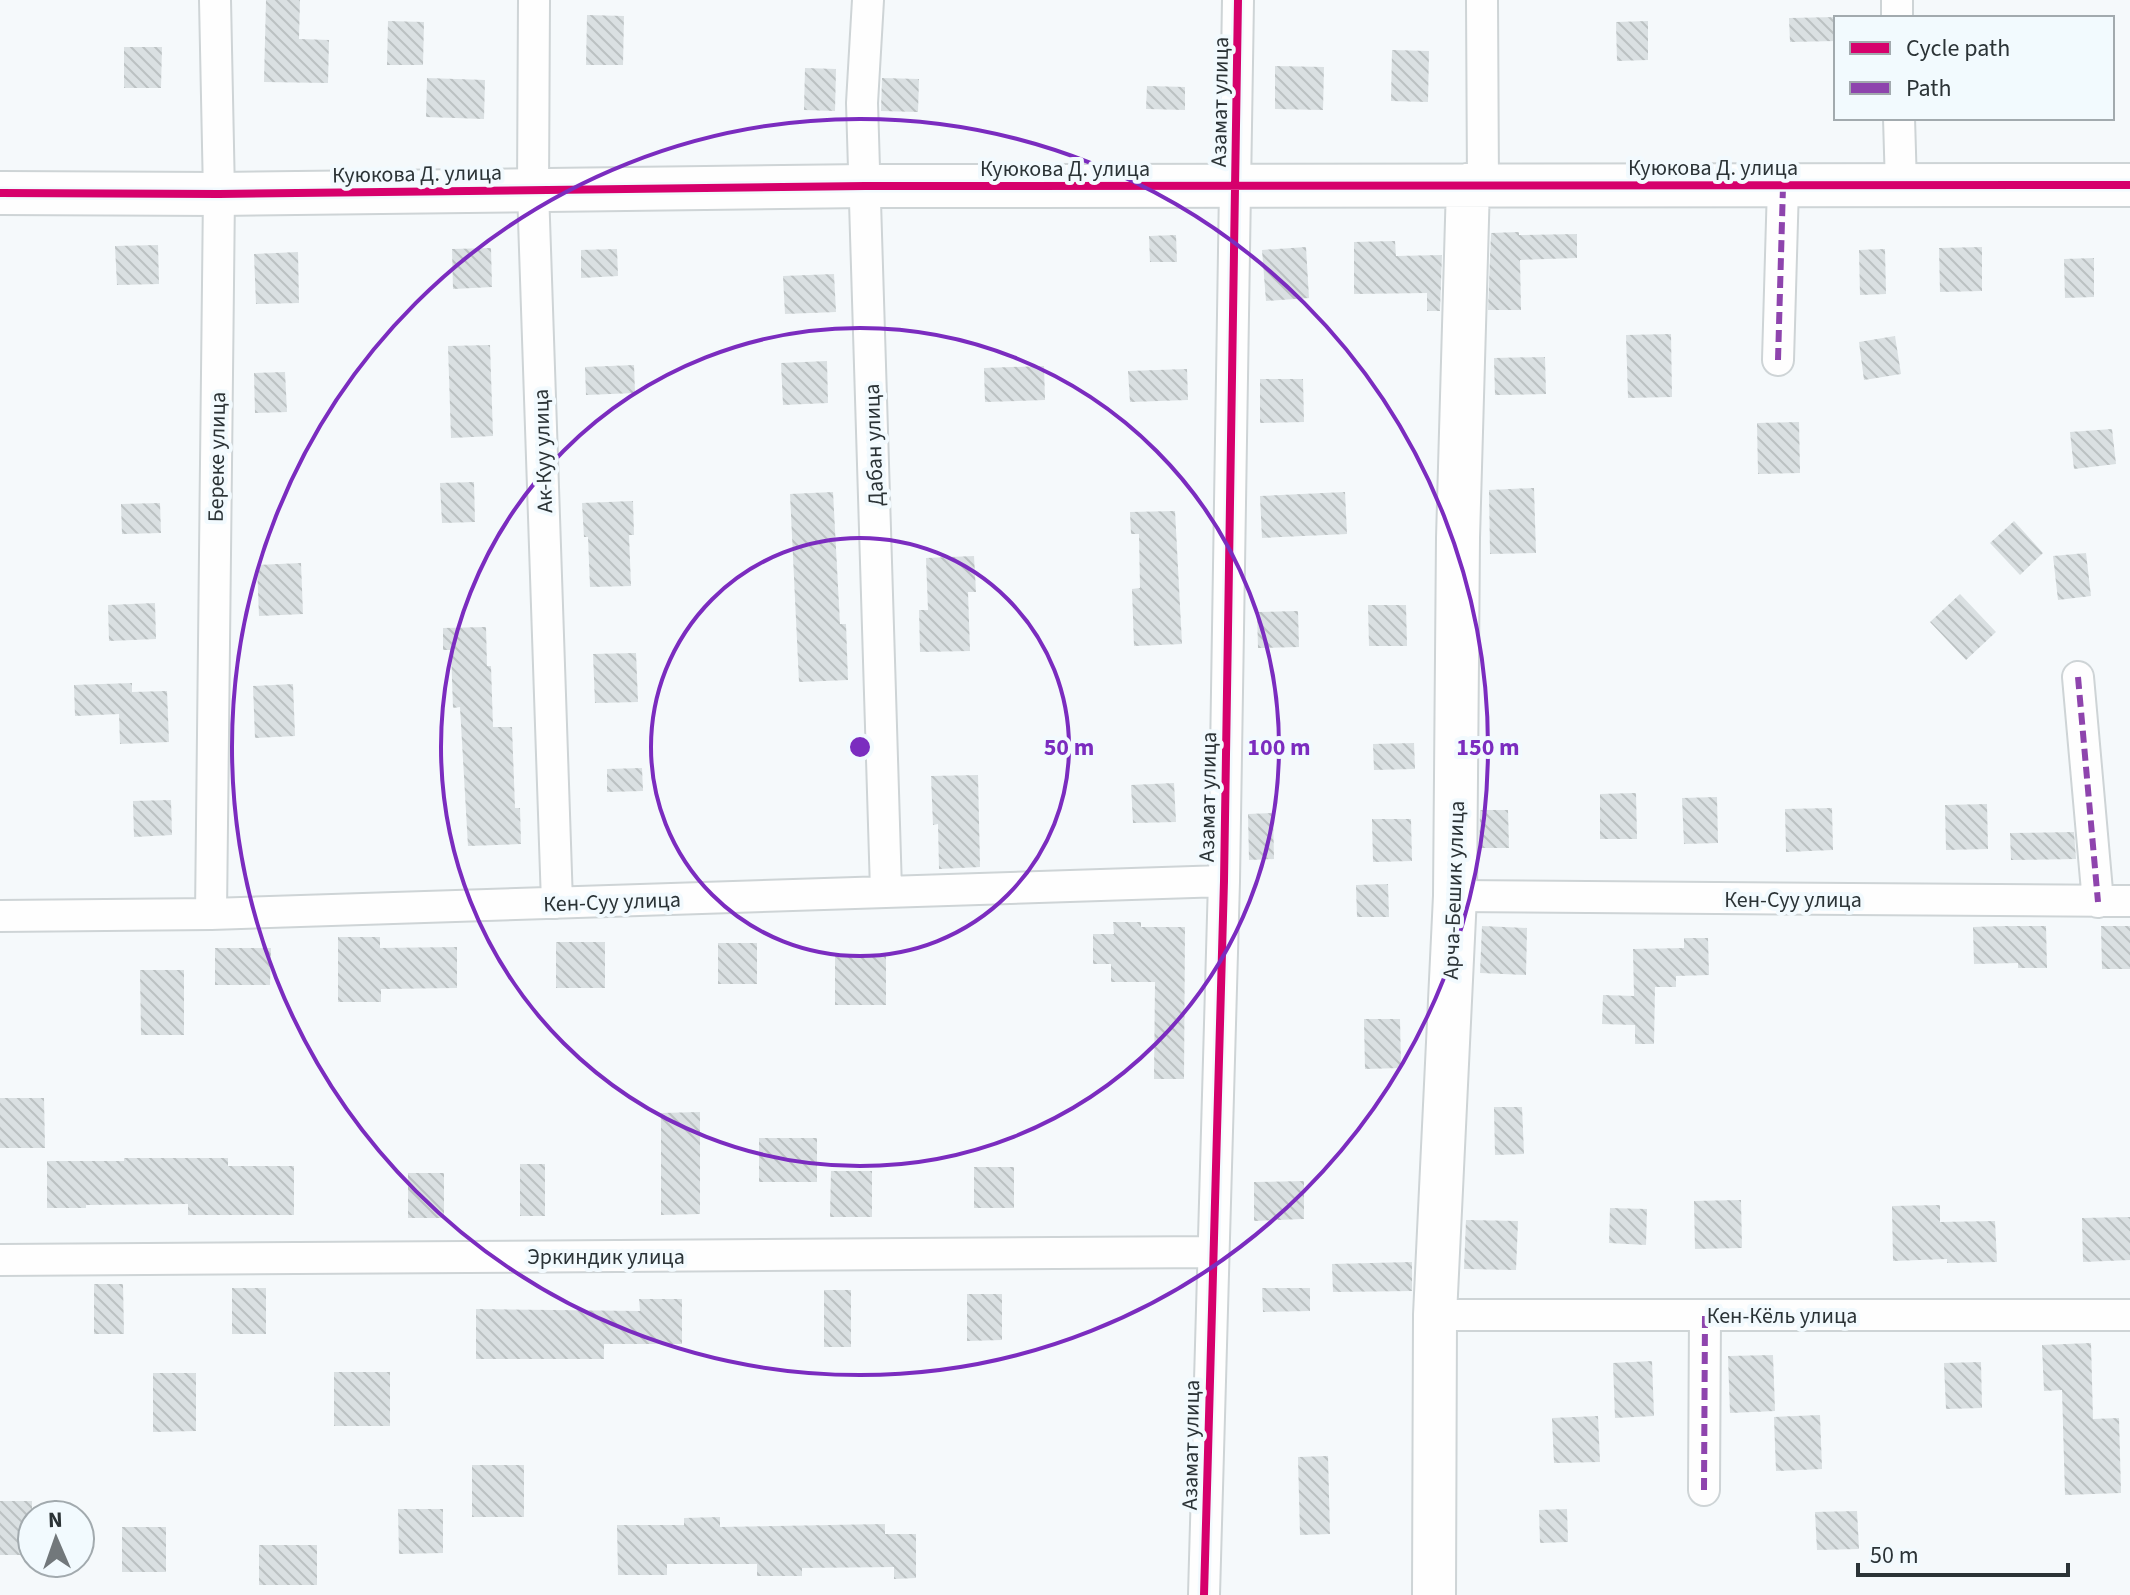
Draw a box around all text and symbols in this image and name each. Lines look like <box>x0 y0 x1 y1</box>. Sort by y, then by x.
legend <box>1834 16 2114 120</box>
text: Cycle path <box>1906 31 2010 66</box>
street label: Азамат улица <box>1203 37 1237 167</box>
text: Path <box>1906 71 1952 106</box>
street label: Куюкова Д. улица <box>1628 152 1798 184</box>
street label: Куюкова Д. улица <box>980 153 1150 185</box>
street label: Куюкова Д. улица <box>332 157 502 191</box>
street label: Дабан улица <box>856 383 892 507</box>
street label: Ак-Куу улица <box>525 388 561 514</box>
street label: Береке улица <box>200 392 234 522</box>
text: 50 m <box>1044 730 1094 765</box>
text: 100 m <box>1247 730 1311 765</box>
text: 150 m <box>1456 730 1520 765</box>
street label: Азамат улица <box>1191 732 1225 862</box>
centre of rings <box>846 733 874 761</box>
street label: Арча-Бешик улица <box>1435 800 1473 980</box>
street label: Кен-Суу улица <box>543 884 681 920</box>
street label: Кен-Суу улица <box>1724 884 1862 916</box>
street label: Эркиндик улица <box>527 1241 685 1273</box>
street label: Кен-Кёль улица <box>1707 1300 1857 1332</box>
street label: Азамат улица <box>1174 1380 1208 1510</box>
north arrow <box>16 1499 96 1579</box>
text: N <box>47 1504 63 1536</box>
scale bar <box>1858 1527 2068 1577</box>
text: 50 m <box>1870 1538 1919 1573</box>

